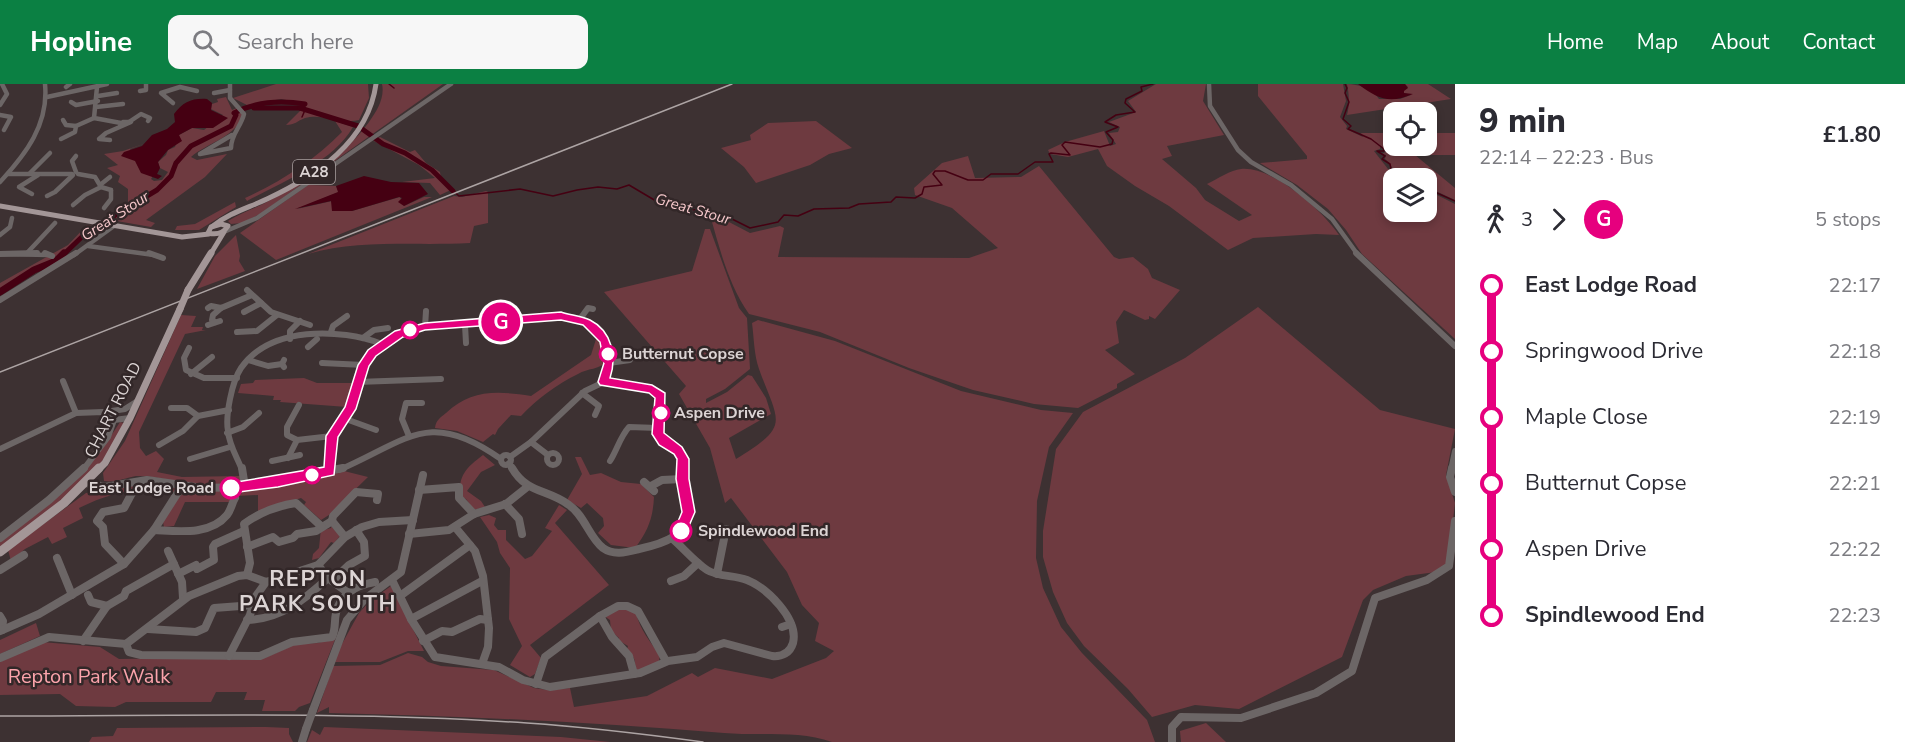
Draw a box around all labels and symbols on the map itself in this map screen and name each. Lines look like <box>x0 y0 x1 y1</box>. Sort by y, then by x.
road number: A28 <box>293 160 335 184</box>
water label: Great Stour <box>77 186 154 246</box>
water label: Great Stour <box>653 189 734 229</box>
line badge: G <box>482 302 520 342</box>
unlabelled marker <box>401 321 419 339</box>
place label: Butternut Copse <box>622 343 744 365</box>
marker: Butternut Copse <box>599 345 617 363</box>
street label: CHART ROAD <box>79 358 147 462</box>
place label: Aspen Drive <box>674 402 765 424</box>
marker: Aspen Drive <box>652 404 670 422</box>
unlabelled marker <box>303 466 321 484</box>
place label: East Lodge Road <box>89 477 214 499</box>
marker: East Lodge Road <box>220 477 242 499</box>
marker: Spindlewood End <box>670 520 692 542</box>
place label: Spindlewood End <box>698 520 829 542</box>
district label: REPTON PARK SOUTH <box>239 564 397 619</box>
park label: Repton Park Walk <box>8 663 171 690</box>

